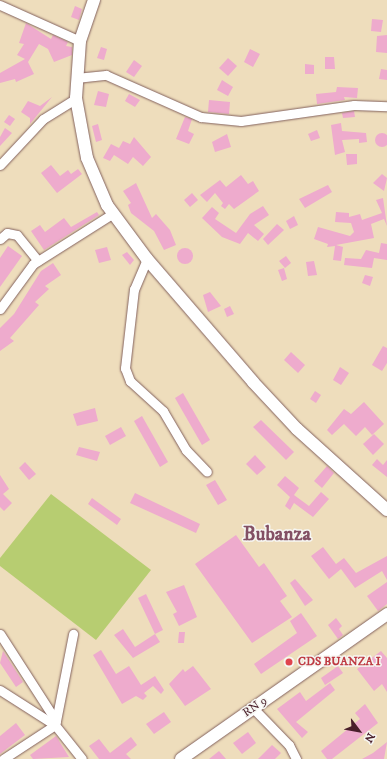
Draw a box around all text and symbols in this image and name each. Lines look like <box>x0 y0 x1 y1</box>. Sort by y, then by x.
district label: Bubanza <box>243 522 311 546</box>
place label: CDS BUANZA I <box>298 655 381 669</box>
marker: CDS BUANZA I <box>283 656 295 668</box>
street label: RN 9 <box>240 694 270 720</box>
north arrow <box>339 711 379 751</box>
text: N <box>361 730 378 745</box>

